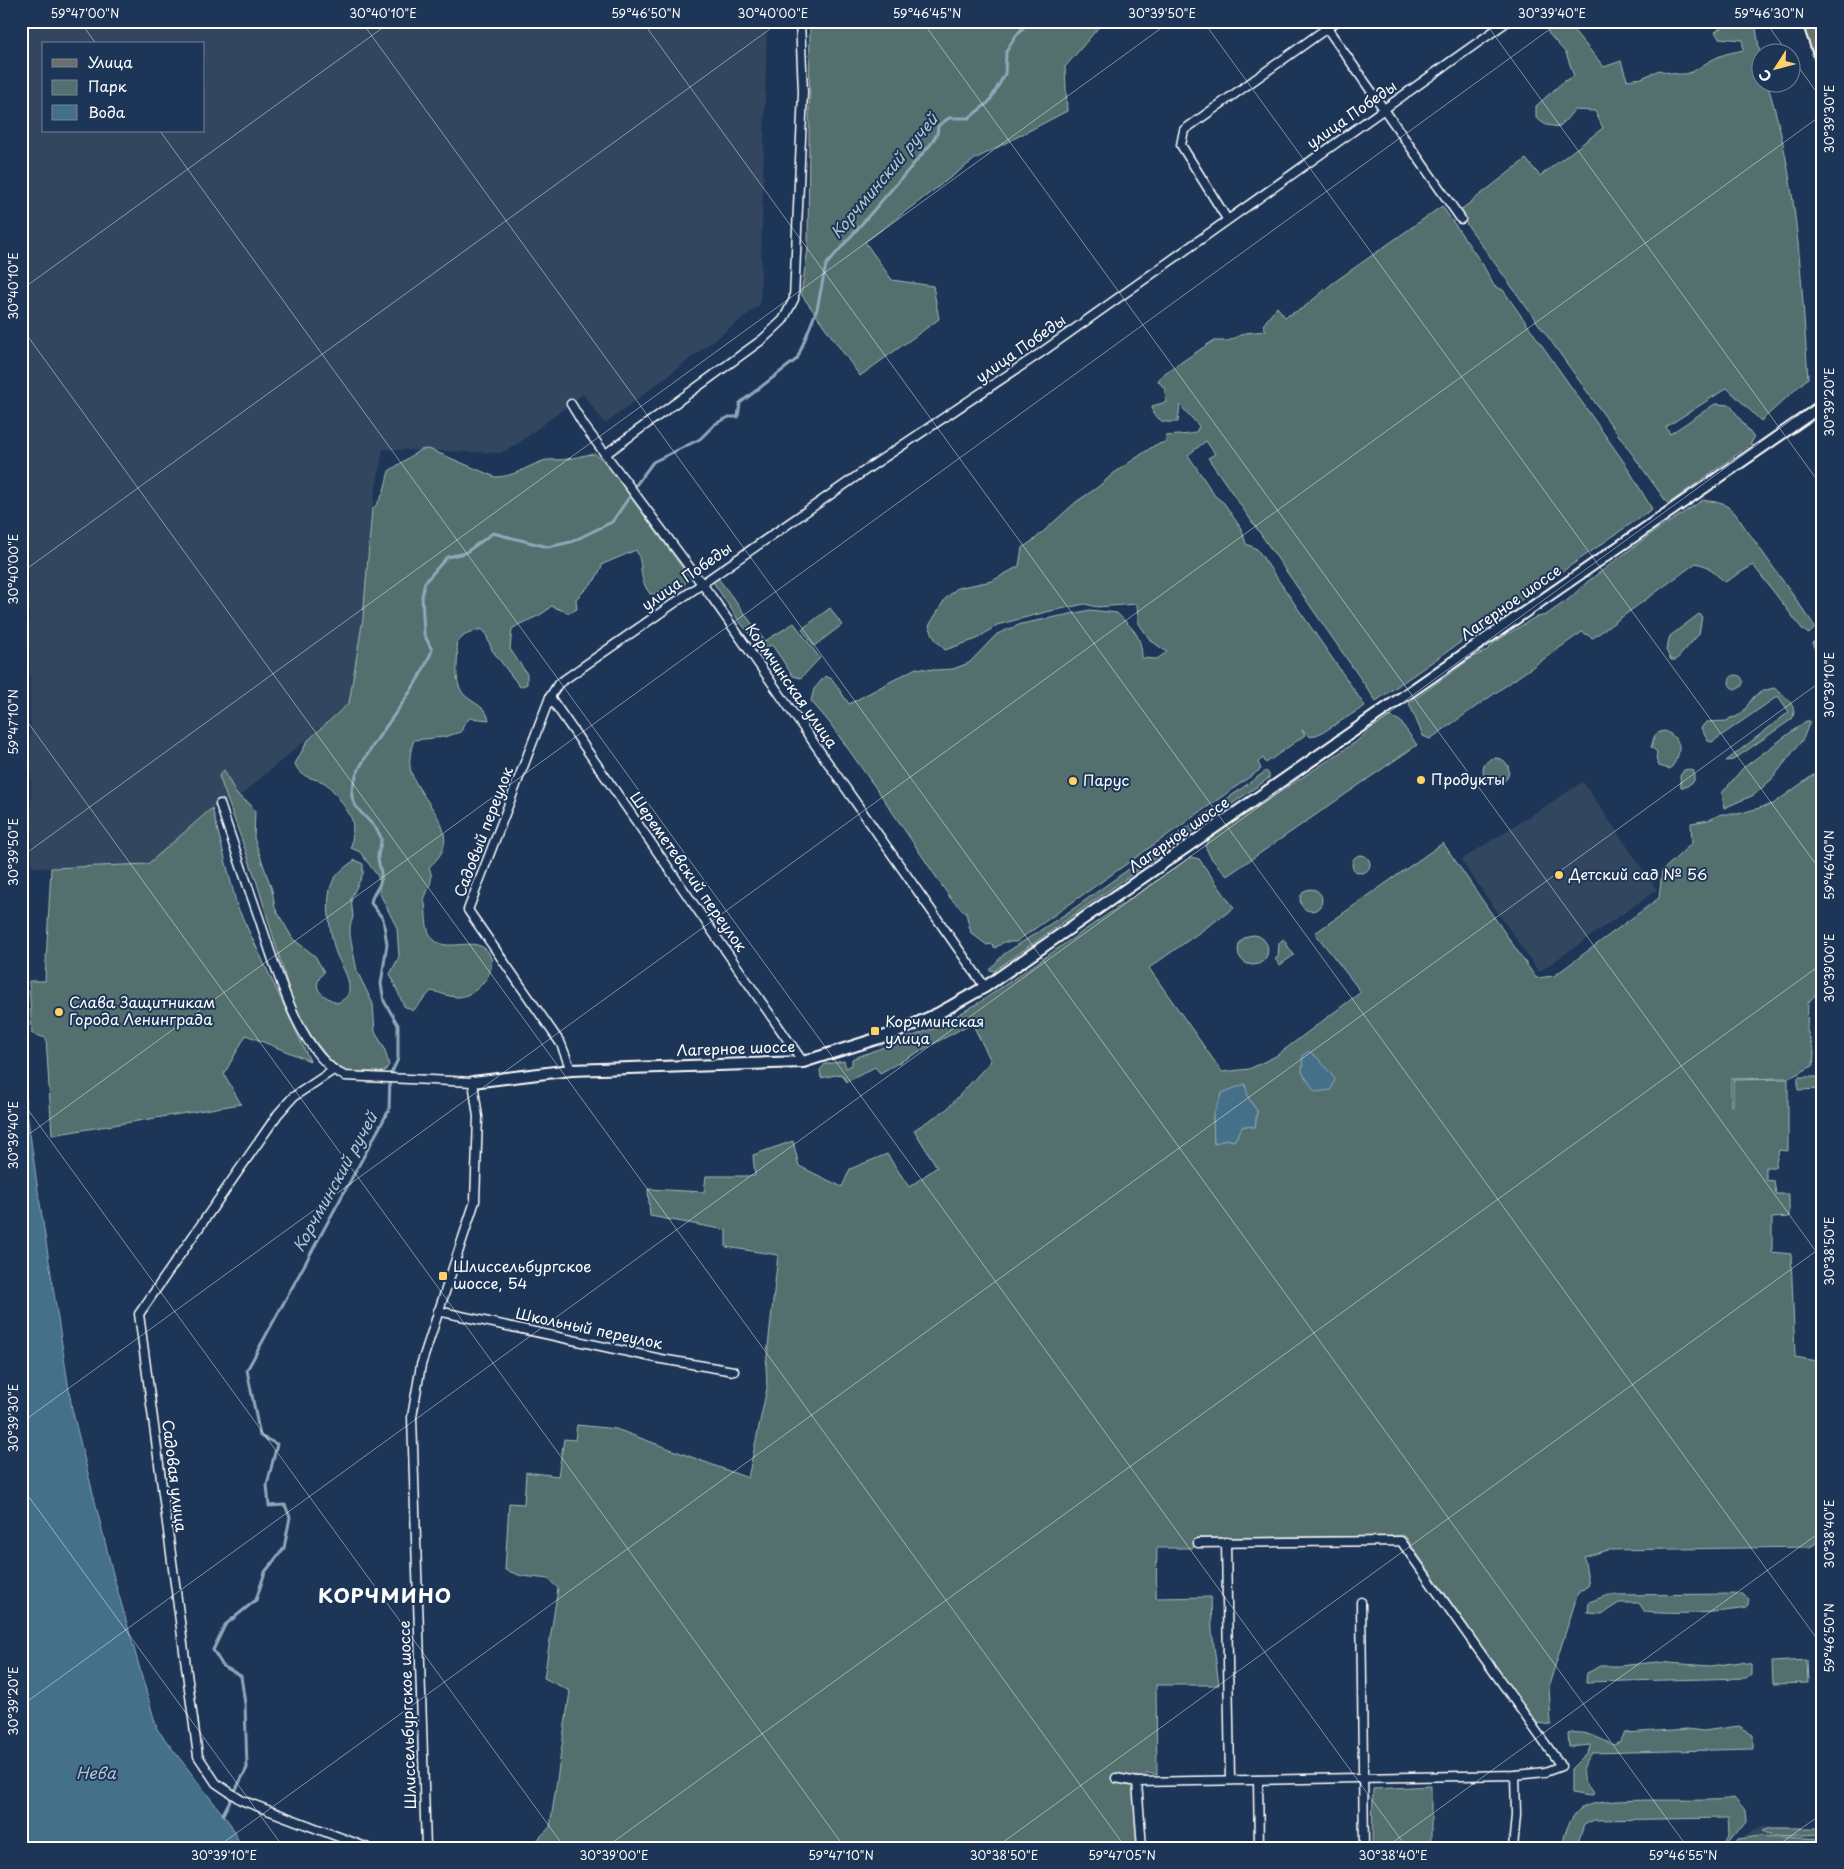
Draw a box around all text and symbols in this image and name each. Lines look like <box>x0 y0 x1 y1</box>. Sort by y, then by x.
text: 59°47'00"N <box>51 4 119 22</box>
text: 30°40'10"E <box>349 4 417 22</box>
text: 59°46'50"N <box>611 4 681 22</box>
text: 30°40'00"E <box>738 4 808 22</box>
text: 59°46'45"N <box>893 4 961 22</box>
text: 30°39'50"E <box>1128 4 1196 22</box>
text: 30°39'40"E <box>1518 4 1586 22</box>
text: 59°46'30"N <box>1734 4 1804 22</box>
legend <box>42 42 205 132</box>
north arrow <box>1752 42 1802 92</box>
text: Улица <box>88 50 133 73</box>
text: С <box>1753 66 1777 86</box>
text: Парк <box>88 74 127 97</box>
street label: улица Победы <box>1301 74 1401 154</box>
text: 30°39'30"E <box>1820 85 1838 153</box>
text: Вода <box>88 100 126 123</box>
water label: Корчминский ручей <box>824 106 944 243</box>
text: 30°40'10"E <box>4 252 22 320</box>
street label: улица Победы <box>970 308 1070 388</box>
text: 30°39'20"E <box>1820 368 1838 436</box>
text: 30°40'00"E <box>4 534 22 604</box>
street label: улица Победы <box>636 536 736 616</box>
street label: Лагерное шоссе <box>1455 558 1565 645</box>
street label: Кормчинская улица <box>740 618 844 753</box>
text: 30°39'10"E <box>1820 652 1838 718</box>
text: 59°47'10"N <box>4 689 22 755</box>
street label: Садовый переулок <box>447 763 518 900</box>
place label: Продукты <box>1431 767 1505 790</box>
place label: Парус <box>1083 768 1130 791</box>
marker: Продукты <box>1415 774 1427 786</box>
marker: Парус <box>1067 775 1079 787</box>
street label: Шереметевский переулок <box>625 786 753 956</box>
street label: Лагерное шоссе <box>1123 790 1233 877</box>
text: 30°39'50"E <box>4 818 22 886</box>
text: 59°46'40"N <box>1820 830 1838 900</box>
place label: Детский сад № 56 <box>1568 862 1707 885</box>
marker: Детский сад № 56 <box>1553 869 1565 881</box>
text: 30°39'00"E <box>1820 933 1838 1003</box>
place label: Слава Защитникам Города Ленинграда <box>69 990 216 1030</box>
marker: Слава Защитникам Города Ленинграда <box>53 1006 65 1018</box>
place label: Корчминская улица <box>885 1009 984 1049</box>
marker: Корчминская улица <box>869 1025 881 1037</box>
street label: Лагерное шоссе <box>676 1034 796 1061</box>
text: 30°39'40"E <box>4 1101 22 1169</box>
water label: Корчминский ручей <box>286 1106 383 1256</box>
text: 30°38'50"E <box>1820 1217 1838 1285</box>
place label: Шлиссельбургское шоссе, 54 <box>453 1254 592 1294</box>
marker: Шлиссельбургское шоссе, 54 <box>437 1270 449 1282</box>
street label: Школьный переулок <box>514 1301 665 1354</box>
text: 30°39'30"E <box>4 1384 22 1452</box>
street label: Садовая улица <box>157 1418 194 1534</box>
text: 30°38'40"E <box>1820 1500 1838 1569</box>
district label: КОРЧМИНО <box>318 1580 452 1610</box>
text: 59°46'50"N <box>1820 1603 1838 1673</box>
street label: Шлиссельбургское шоссе <box>392 1620 421 1810</box>
text: 30°39'20"E <box>4 1667 22 1735</box>
water label: Нева <box>76 1760 117 1784</box>
text: 30°39'10"E <box>191 1846 257 1864</box>
text: 30°39'00"E <box>579 1846 649 1864</box>
text: 59°47'10"N <box>808 1846 874 1864</box>
text: 30°38'50"E <box>970 1846 1038 1864</box>
text: 59°47'05"N <box>1088 1846 1156 1864</box>
text: 30°38'40"E <box>1359 1846 1428 1864</box>
text: 59°46'55"N <box>1649 1846 1717 1864</box>

